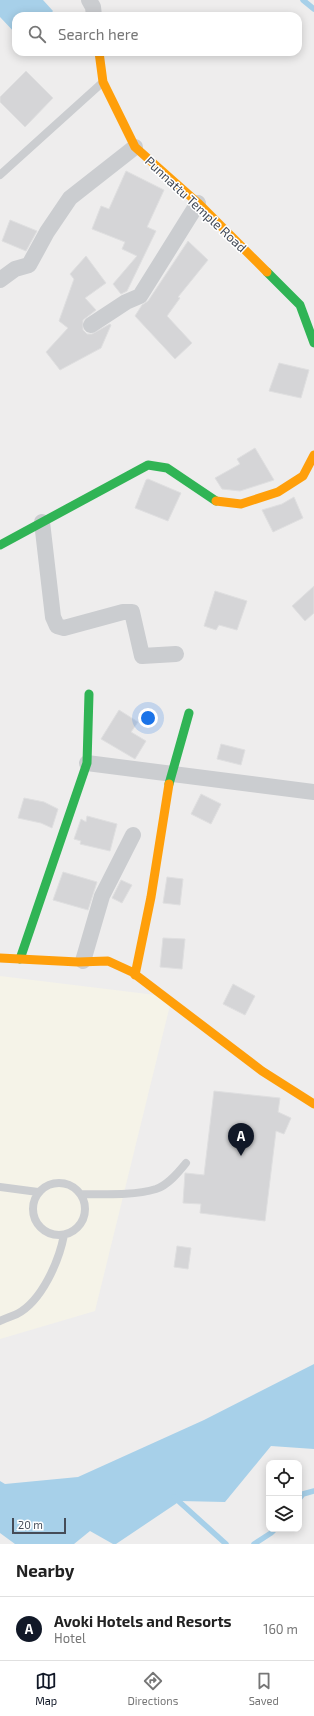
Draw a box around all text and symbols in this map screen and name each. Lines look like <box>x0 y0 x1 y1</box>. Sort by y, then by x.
search box <box>12 12 302 56</box>
icon: search <box>26 23 48 45</box>
text: Search here <box>58 25 139 43</box>
street label: Punnattu Temple Road <box>142 153 250 255</box>
your location <box>138 708 158 728</box>
pin: A <box>228 1123 254 1156</box>
map controls <box>266 1460 302 1532</box>
button: locate <box>266 1460 302 1496</box>
button: layers <box>266 1496 302 1532</box>
scale bar <box>12 1516 66 1535</box>
text: 20 m <box>18 1518 43 1531</box>
text: Nearby <box>16 1560 74 1580</box>
text: Avoki Hotels and Resorts <box>54 1612 232 1630</box>
text: A <box>25 1621 33 1637</box>
text: 160 m <box>263 1621 298 1637</box>
text: Hotel <box>54 1630 86 1646</box>
tab: Map <box>35 1670 57 1707</box>
tab: Directions <box>128 1670 178 1707</box>
tab: Saved <box>249 1670 279 1707</box>

